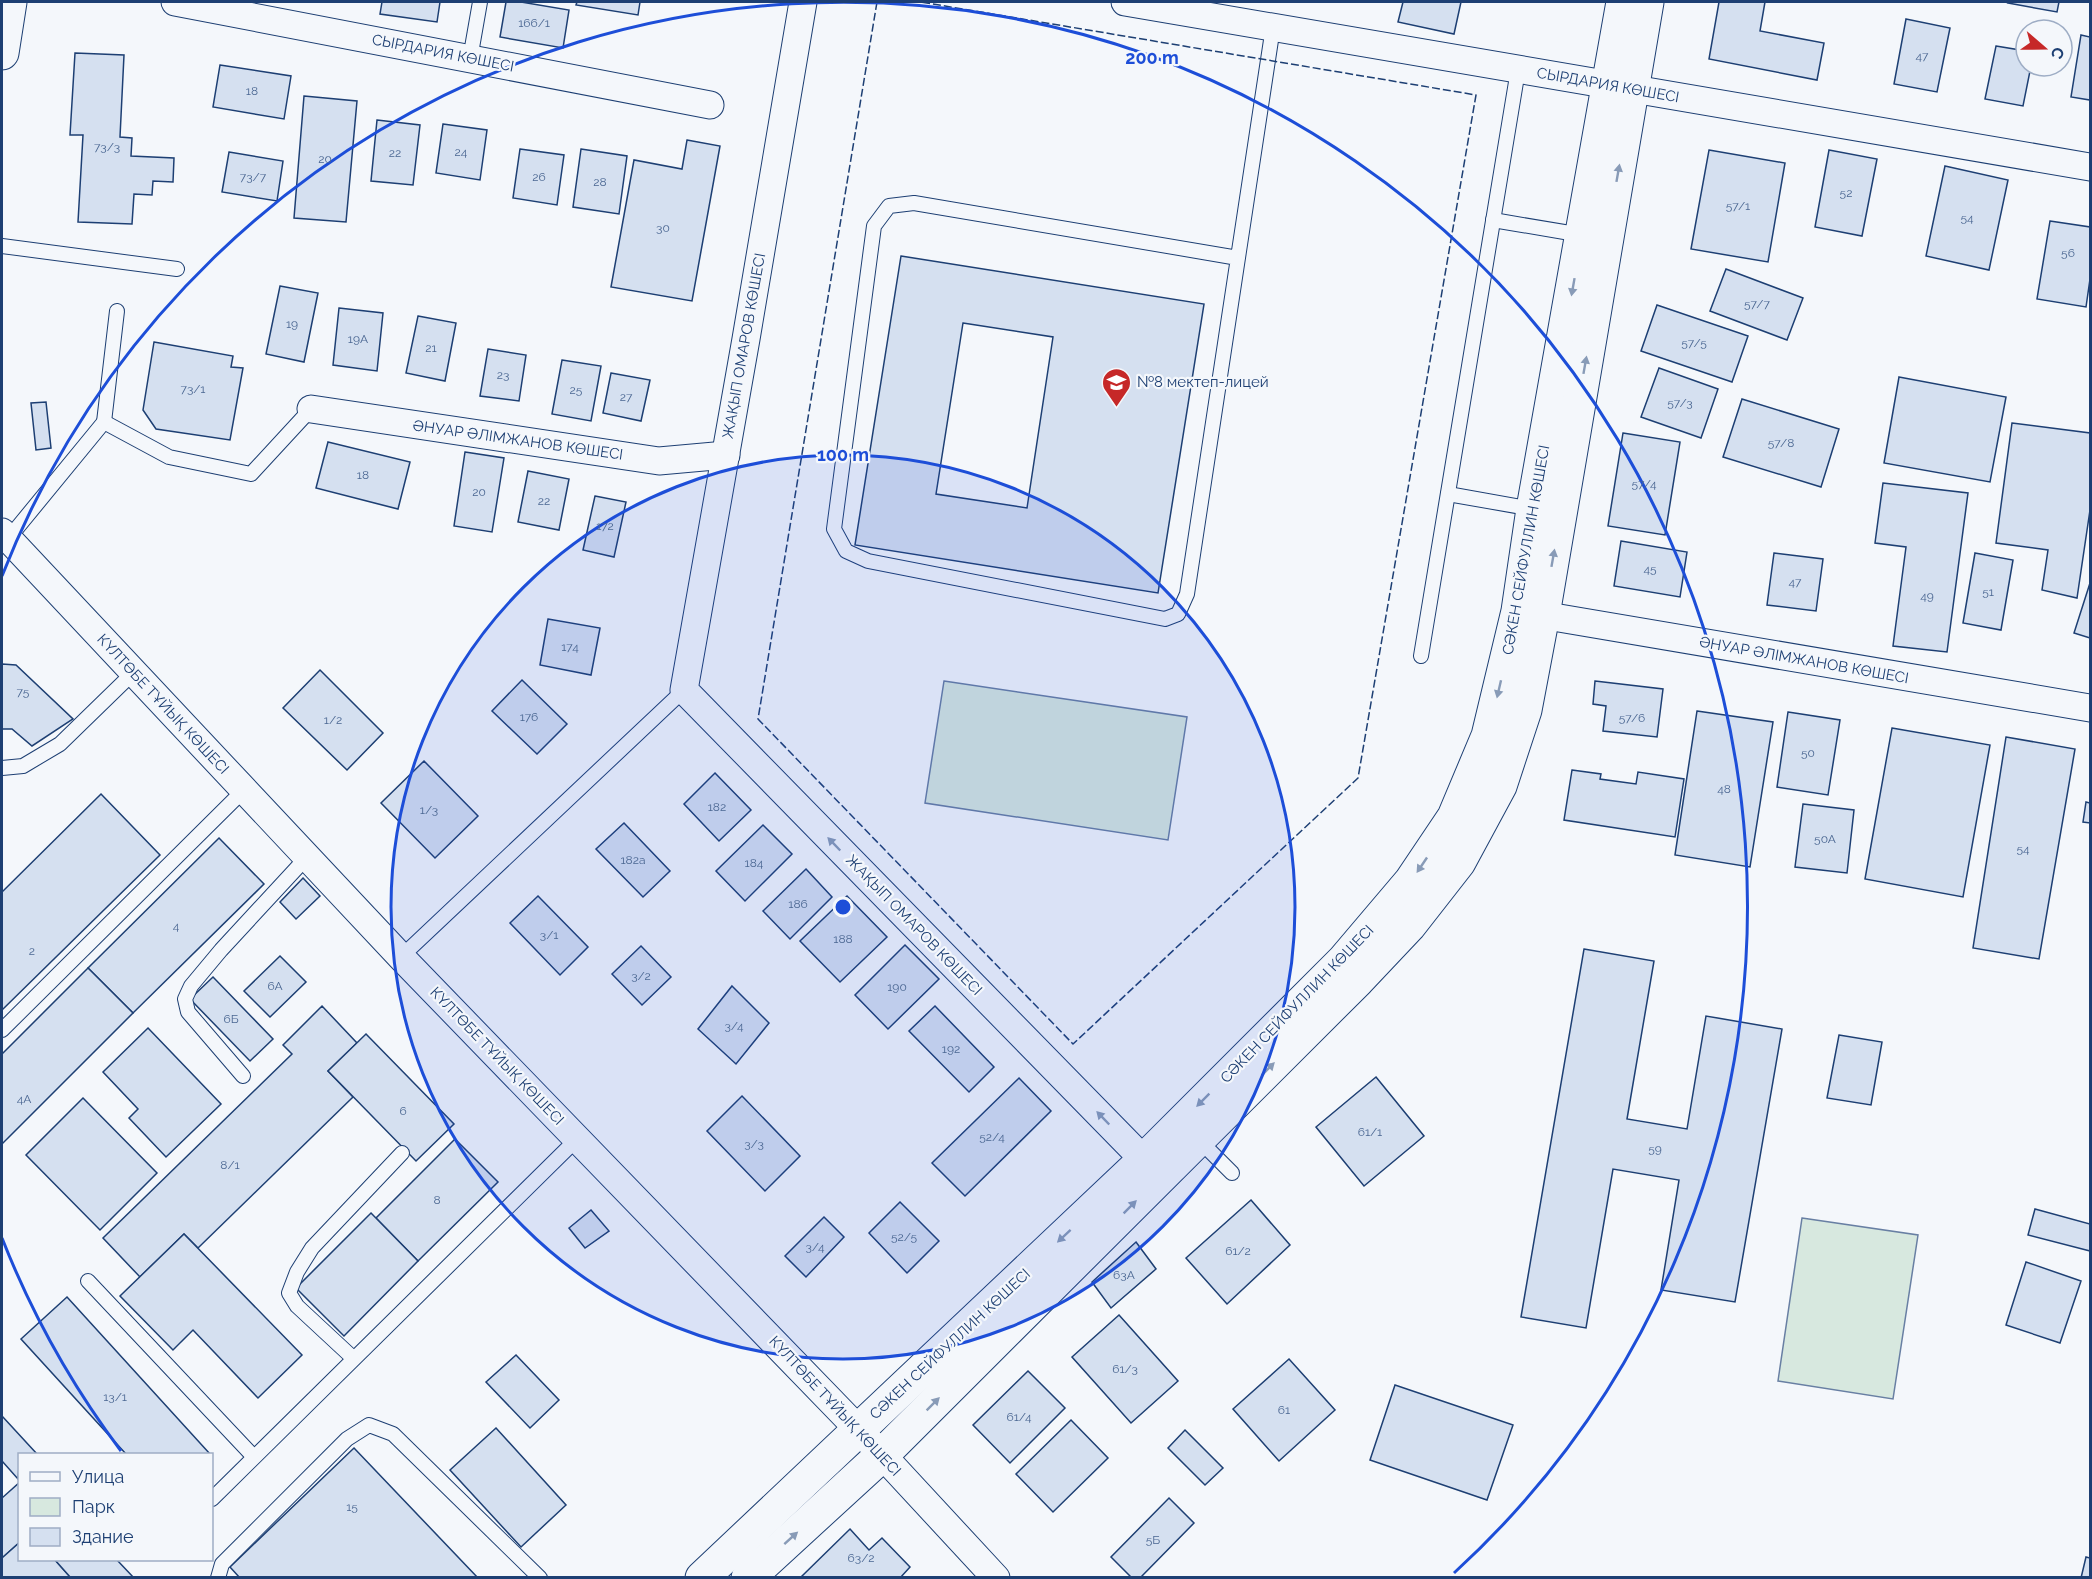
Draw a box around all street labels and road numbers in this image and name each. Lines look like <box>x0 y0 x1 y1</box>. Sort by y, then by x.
street label: СЫРДАРИЯ КӨШЕСІ <box>370 30 516 76</box>
street label: СЫРДАРИЯ КӨШЕСІ <box>1535 64 1681 106</box>
street label: ЖАҚЫП ОМАРОВ КӨШЕСІ <box>719 252 769 440</box>
street label: ӘНУАР ӘЛІМЖАНОВ КӨШЕСІ <box>412 416 624 464</box>
street label: СӘКЕН СЕЙФУЛЛИН КӨШЕСІ <box>1499 444 1553 656</box>
street label: КҮЛТӨБЕ ТҰЙЫҚ КӨШЕСІ <box>93 630 233 778</box>
street label: ӘНУАР ӘЛІМЖАНОВ КӨШЕСІ <box>1698 633 1910 687</box>
street label: ЖАҚЫП ОМАРОВ КӨШЕСІ <box>842 851 986 999</box>
street label: СӘКЕН СЕЙФУЛЛИН КӨШЕСІ <box>1217 921 1377 1087</box>
street label: КҮЛТӨБЕ ТҰЙЫҚ КӨШЕСІ <box>426 983 568 1129</box>
street label: СӘКЕН СЕЙФУЛЛИН КӨШЕСІ <box>866 1265 1034 1423</box>
street label: КҮЛТӨБЕ ТҰЙЫҚ КӨШЕСІ <box>765 1332 905 1480</box>

